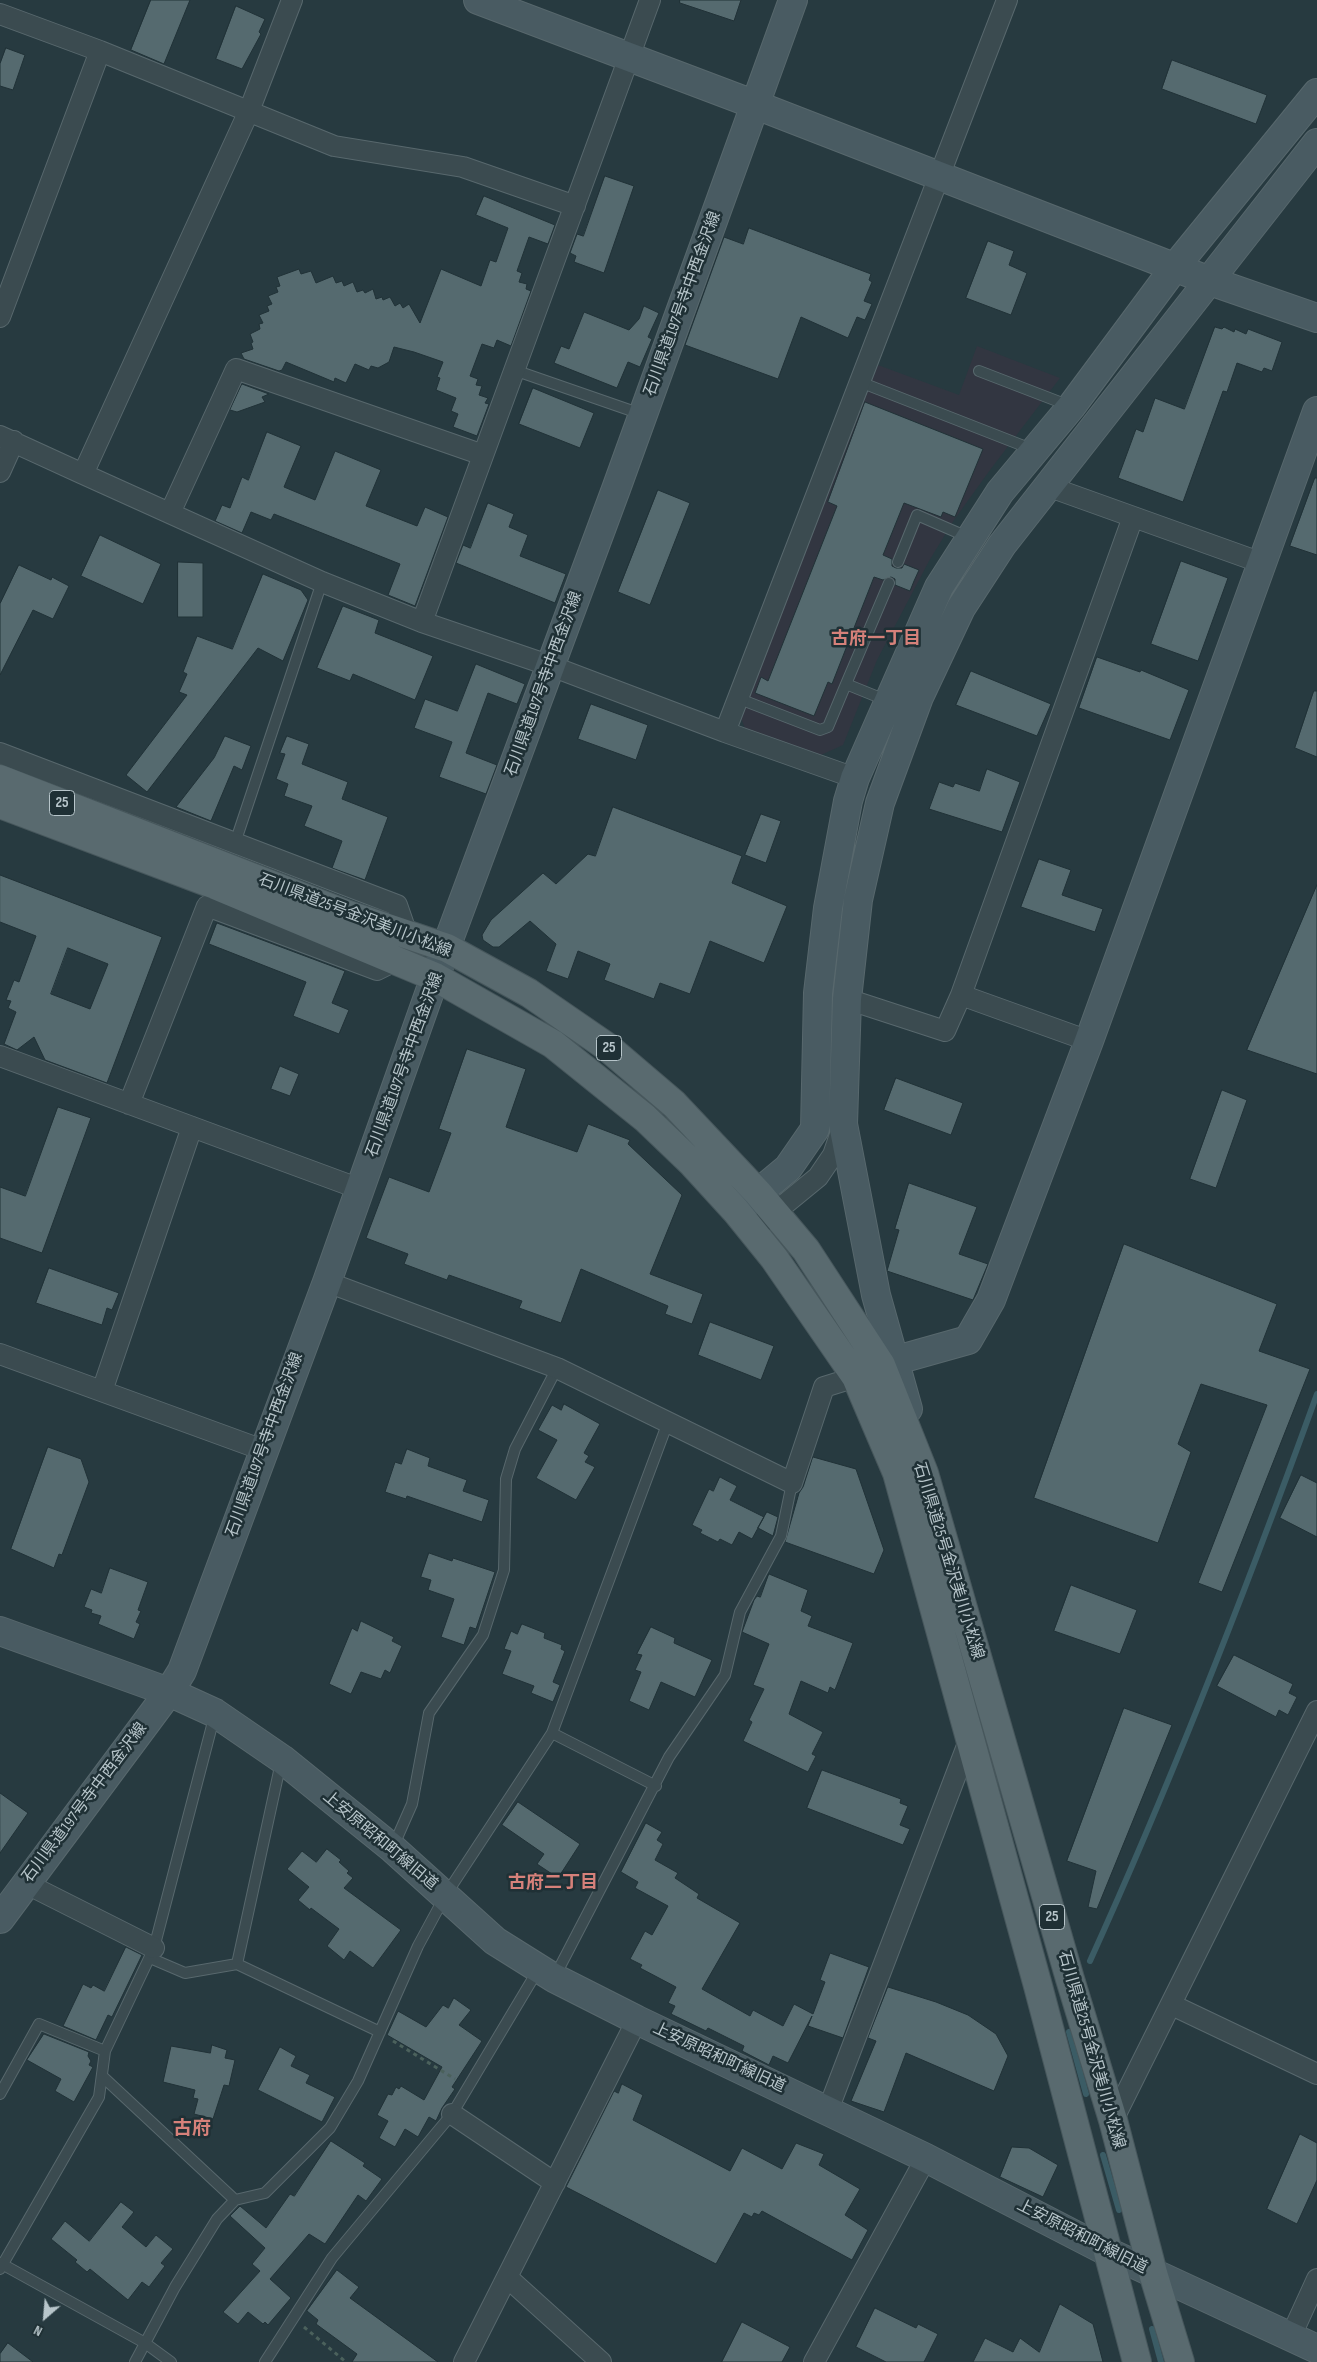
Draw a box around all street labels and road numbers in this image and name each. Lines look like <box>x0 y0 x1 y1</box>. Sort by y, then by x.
street label: 石川県道197号寺中西金沢線 <box>641 209 725 399</box>
street label: 石川県道197号寺中西金沢線 <box>502 589 586 779</box>
road number: 25 <box>50 790 74 816</box>
street label: 石川県道25号金沢美川小松線 <box>256 870 454 962</box>
street label: 石川県道197号寺中西金沢線 <box>363 970 447 1160</box>
road number: 25 <box>596 1036 622 1060</box>
street label: 石川県道197号寺中西金沢線 <box>223 1350 307 1540</box>
street label: 石川県道25号金沢美川小松線 <box>909 1460 987 1662</box>
street label: 石川県道197号寺中西金沢線 <box>19 1719 151 1887</box>
street label: 上安原昭和町線旧道 <box>319 1787 441 1895</box>
road number: 25 <box>1040 1904 1064 1930</box>
street label: 石川県道25号金沢美川小松線 <box>1054 1949 1128 2151</box>
street label: 上安原昭和町線旧道 <box>650 2019 788 2097</box>
street label: 上安原昭和町線旧道 <box>1013 2196 1151 2278</box>

